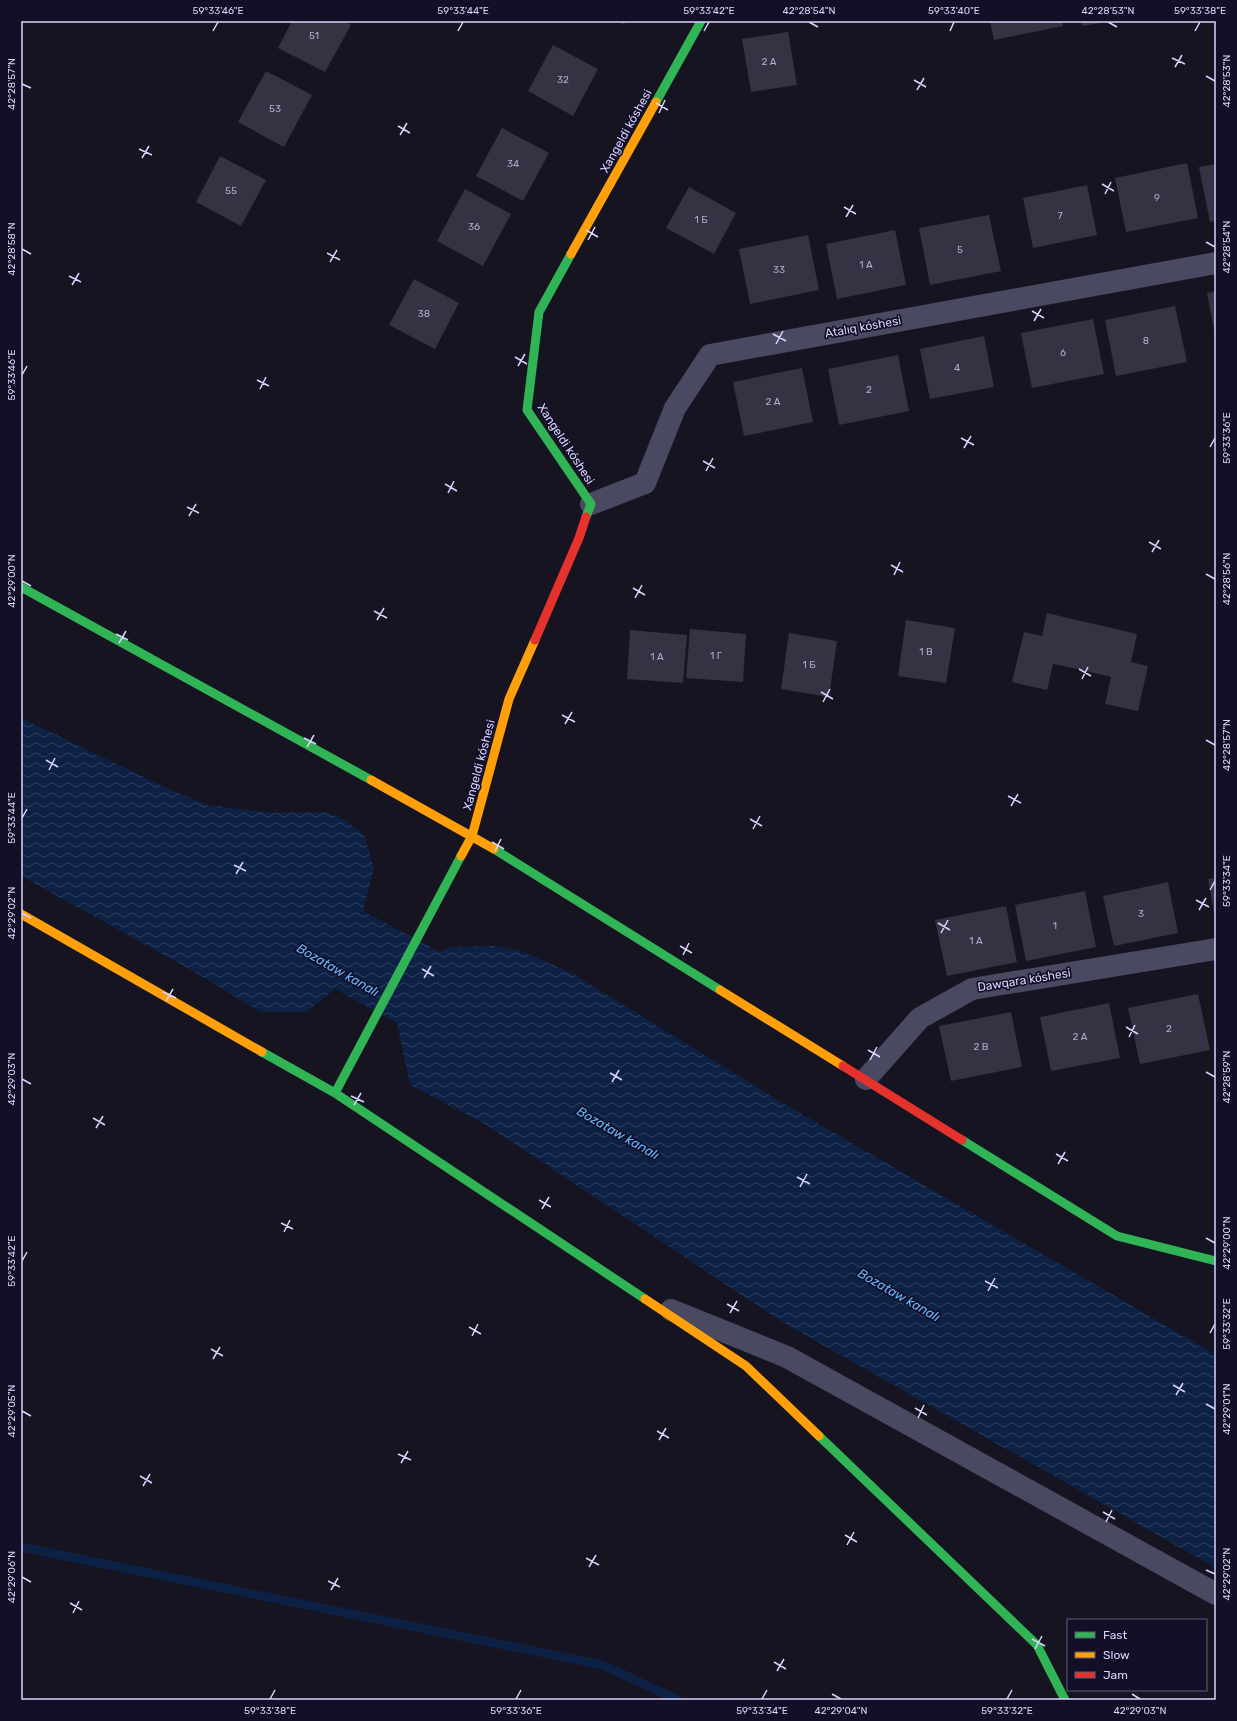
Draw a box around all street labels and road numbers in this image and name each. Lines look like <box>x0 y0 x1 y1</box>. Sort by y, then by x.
street label: Xangeldi kóshesi <box>597 87 655 175</box>
street label: Atalıq kóshesi <box>824 313 902 341</box>
street label: Xangeldi kóshesi <box>535 401 597 487</box>
street label: Xangeldi kóshesi <box>460 718 498 812</box>
street label: Dawqara kóshesi <box>976 966 1072 994</box>

